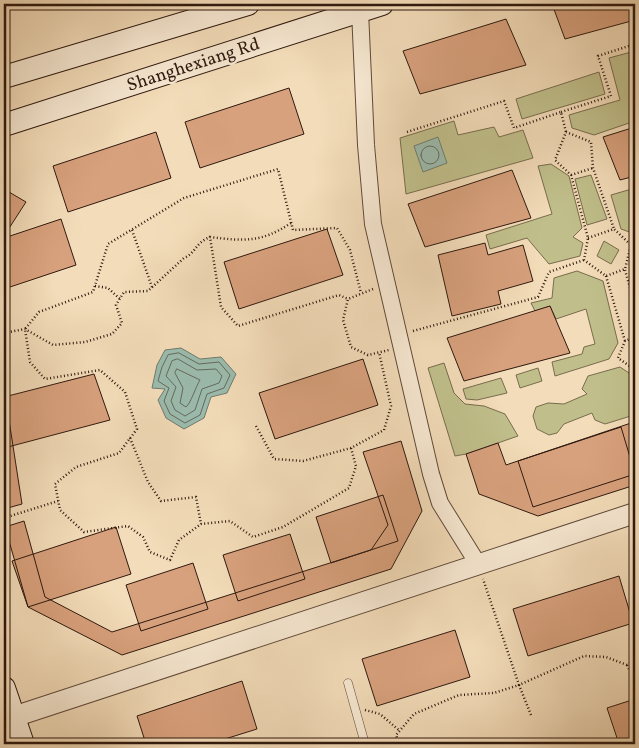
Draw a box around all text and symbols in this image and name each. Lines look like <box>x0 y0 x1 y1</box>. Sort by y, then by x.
street label: Shanghexiang Rd <box>124 32 263 99</box>

